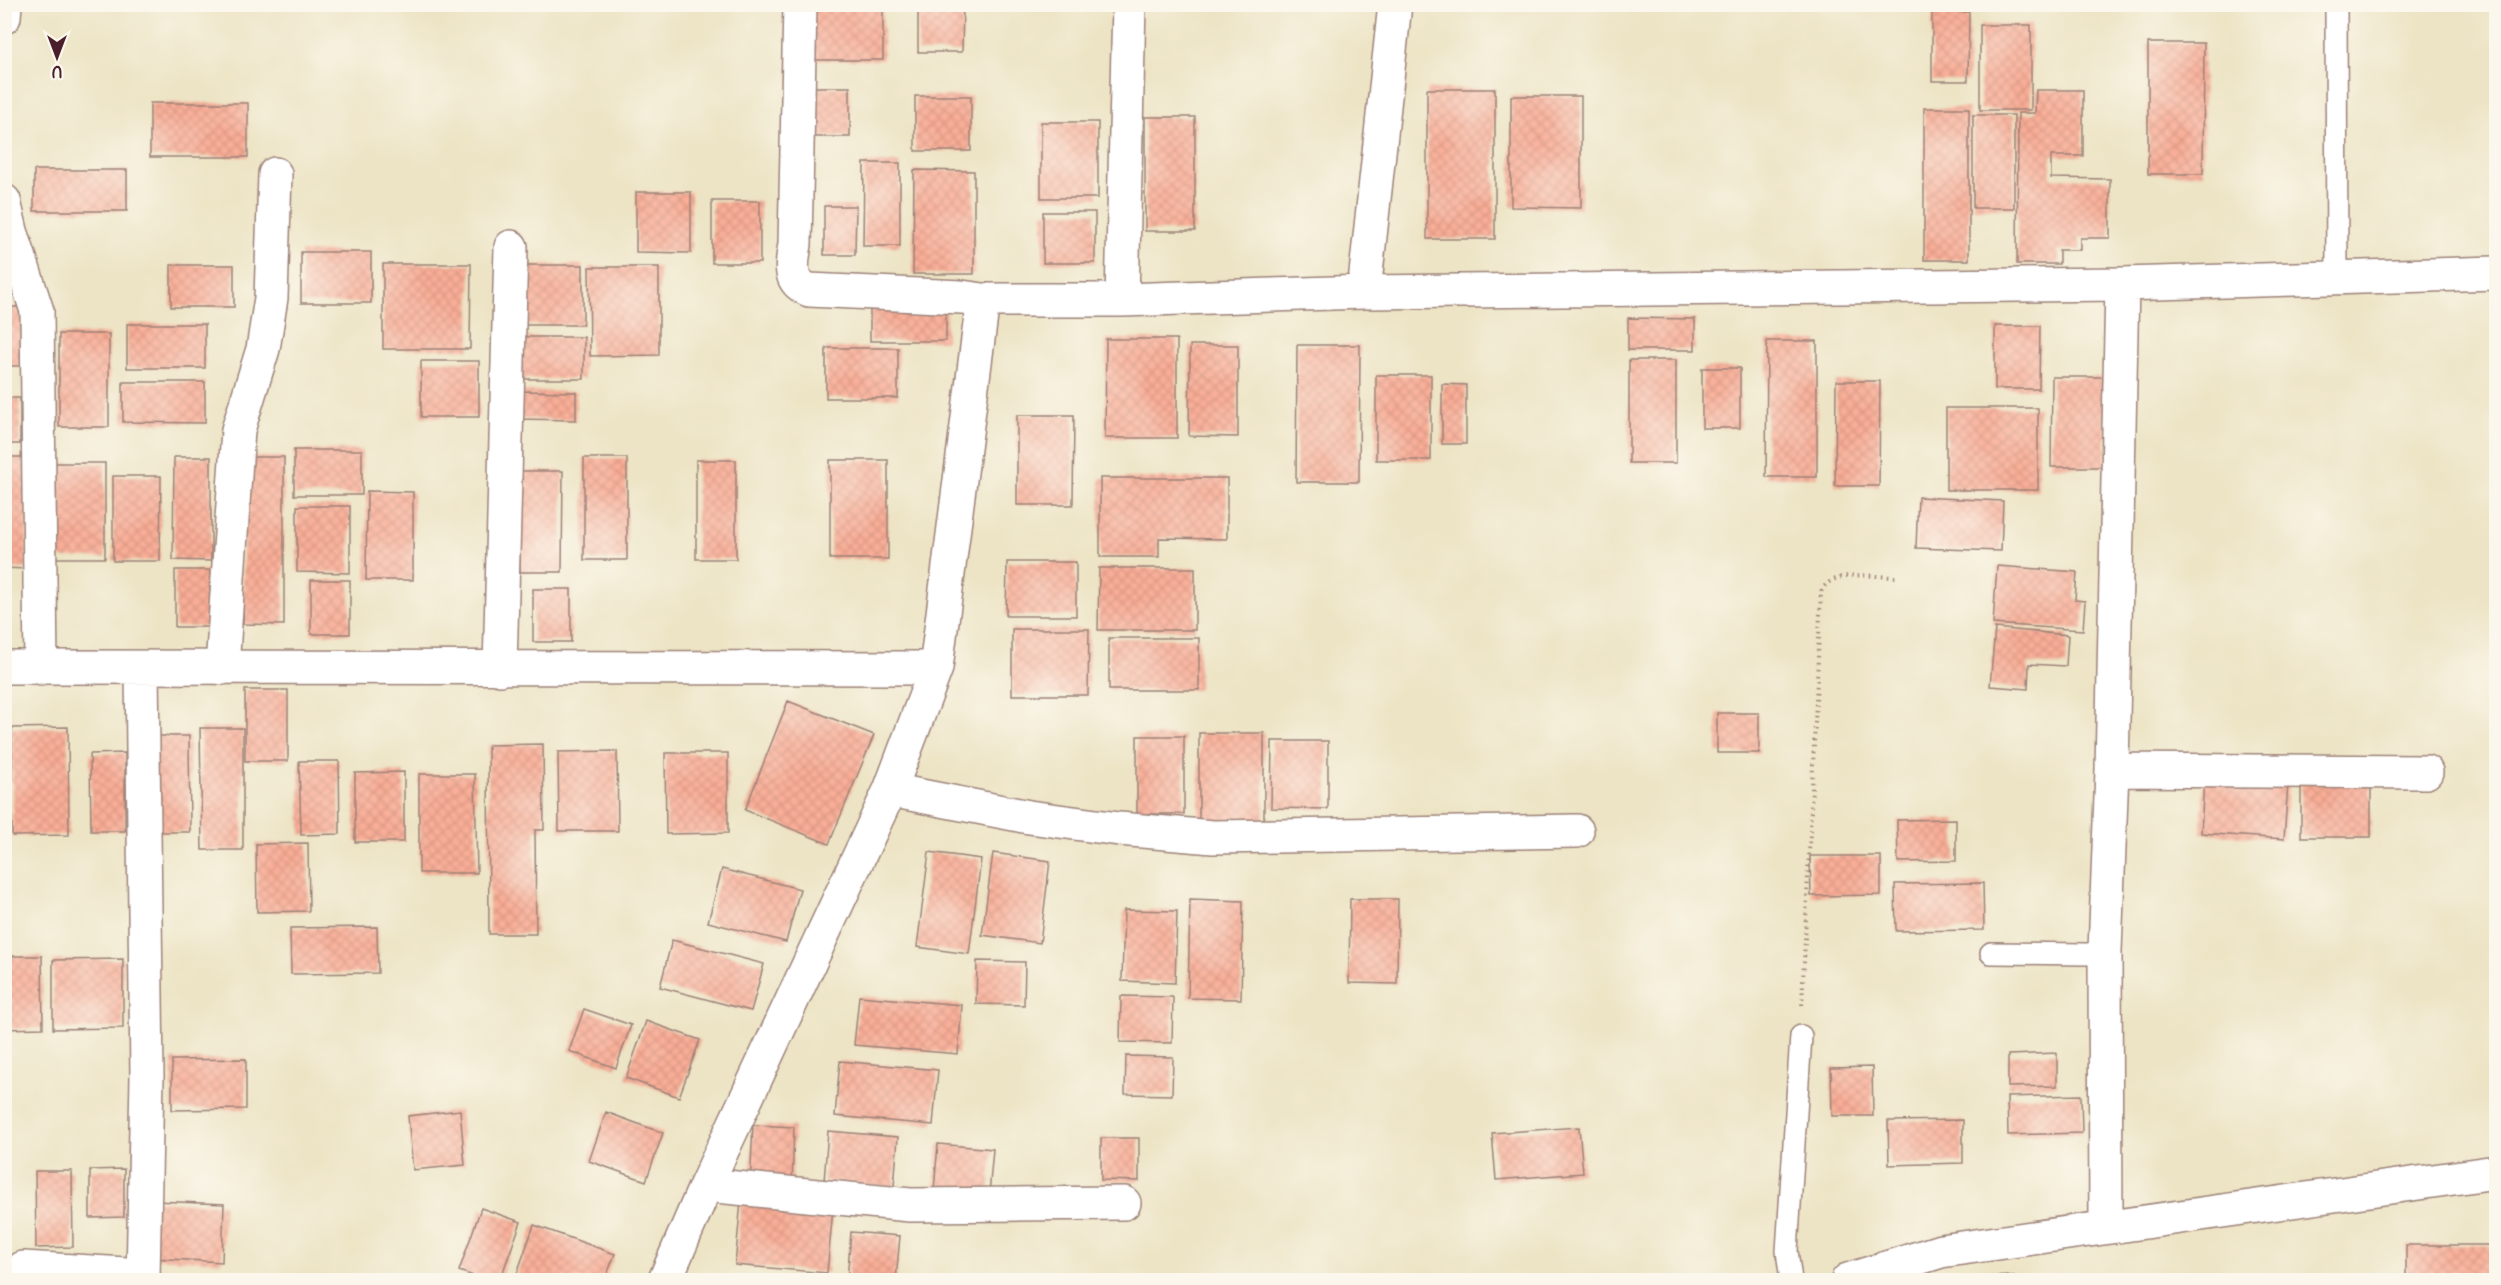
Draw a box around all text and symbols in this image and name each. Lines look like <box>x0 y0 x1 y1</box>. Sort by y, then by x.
north arrow <box>27 27 87 87</box>
text: U <box>51 61 62 81</box>

